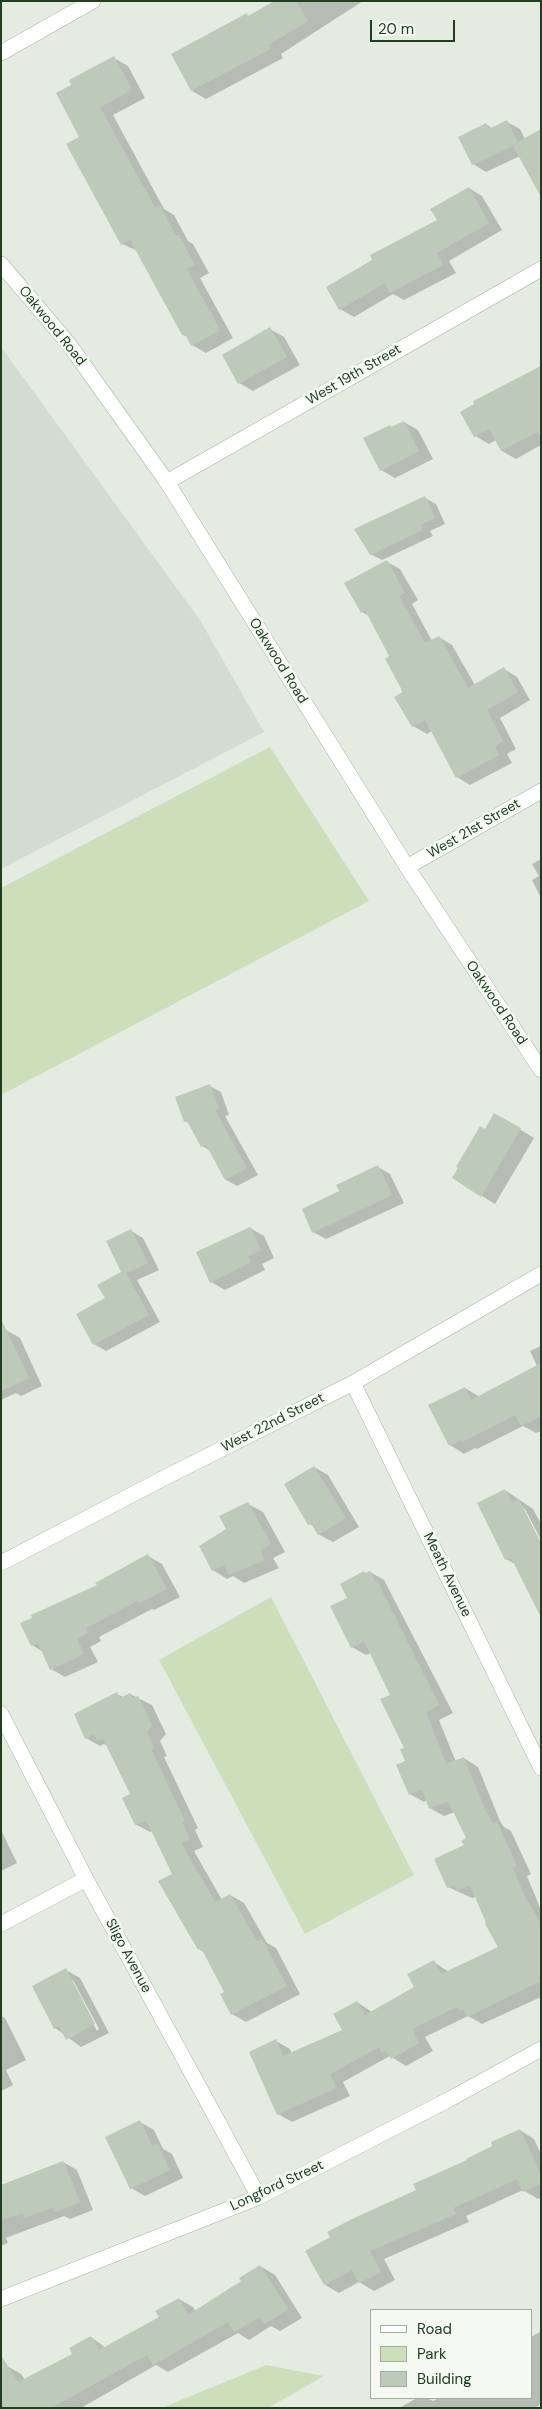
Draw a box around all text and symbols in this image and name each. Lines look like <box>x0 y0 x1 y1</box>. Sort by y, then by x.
scale bar <box>372 10 457 42</box>
text: 20 m <box>378 19 414 39</box>
street label: Oakwood Road <box>15 283 89 369</box>
street label: West 19th Street <box>304 341 404 409</box>
street label: Oakwood Road <box>245 615 311 707</box>
street label: West 21st Street <box>424 796 524 862</box>
street label: Oakwood Road <box>462 958 530 1048</box>
street label: West 22nd Street <box>219 1390 327 1456</box>
street label: Meath Avenue <box>419 1530 475 1620</box>
street label: Sligo Avenue <box>101 1916 155 1996</box>
street label: Longford Street <box>228 2157 326 2215</box>
legend <box>370 2309 532 2399</box>
text: Road <box>417 2319 452 2339</box>
text: Park <box>417 2344 447 2364</box>
text: Building <box>417 2369 472 2389</box>

